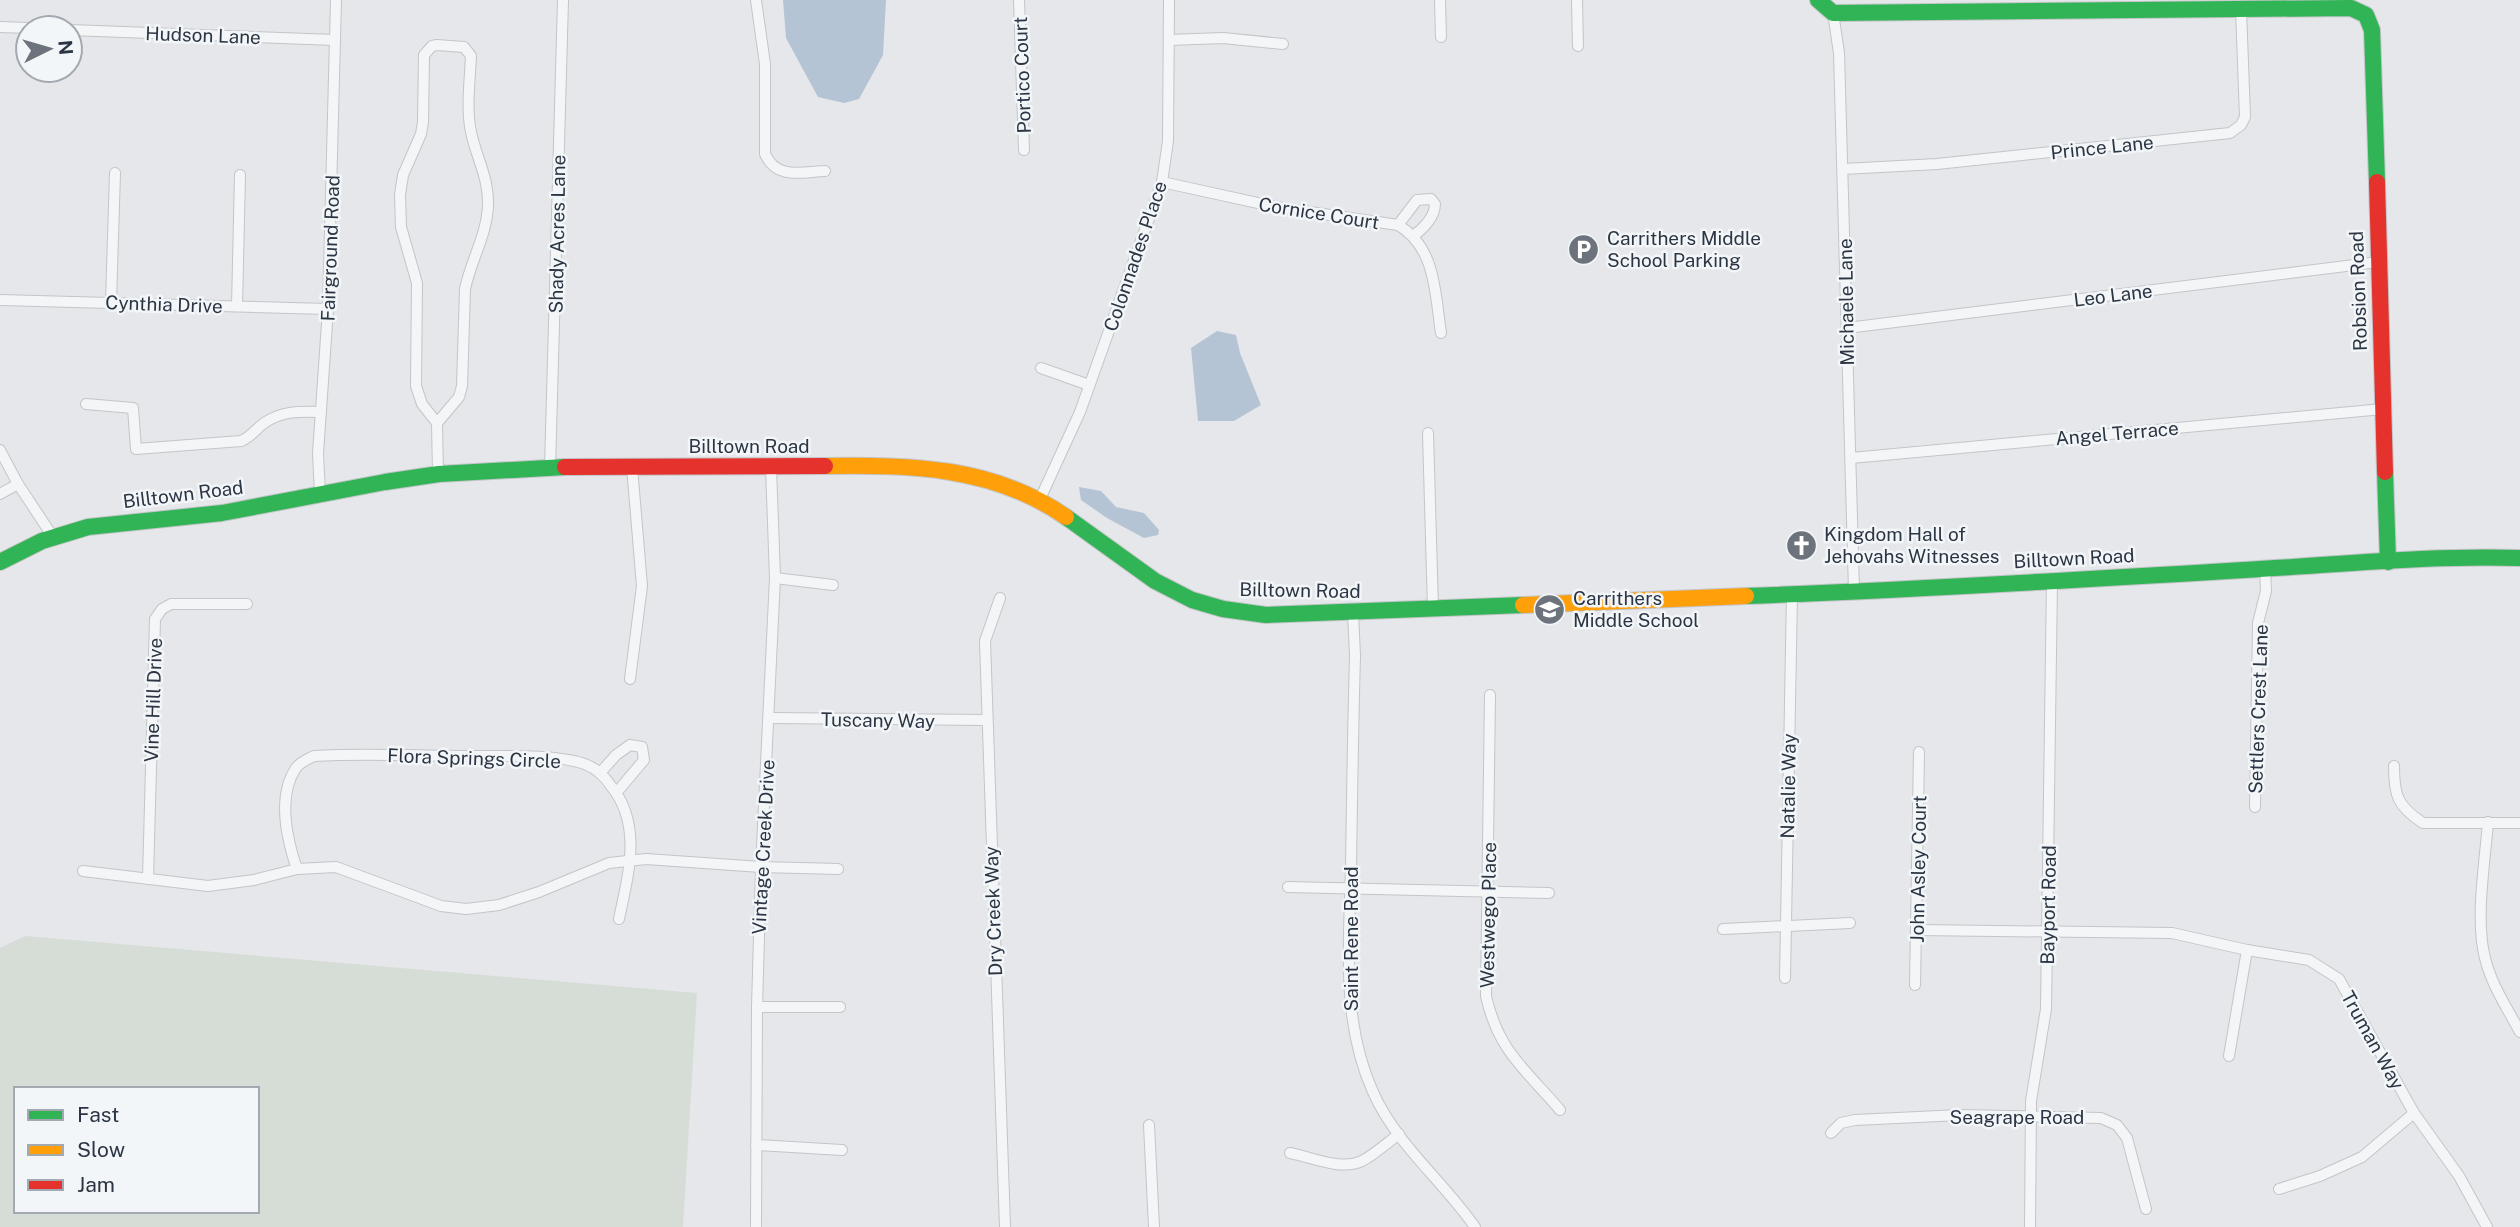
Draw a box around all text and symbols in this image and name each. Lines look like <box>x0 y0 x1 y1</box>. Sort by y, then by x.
north arrow <box>14 14 84 84</box>
street label: Portico Court <box>1009 16 1035 134</box>
street label: Hudson Lane <box>145 22 261 48</box>
text: N <box>54 39 78 56</box>
street label: Prince Lane <box>2049 131 2155 163</box>
street label: Shady Acres Lane <box>545 154 569 314</box>
street label: Fairground Road <box>316 174 344 322</box>
street label: Colonnades Place <box>1099 178 1171 334</box>
street label: Cornice Court <box>1257 193 1381 233</box>
place label: Carrithers Middle School Parking <box>1607 227 1761 271</box>
street label: Robsion Road <box>2345 231 2371 351</box>
parking icon: Carrithers Middle School Parking <box>1567 232 1601 266</box>
street label: Michaele Lane <box>1834 238 1858 366</box>
street label: Leo Lane <box>2072 279 2154 311</box>
street label: Cynthia Drive <box>105 291 223 317</box>
street label: Angel Terrace <box>2054 417 2180 449</box>
street label: Billtown Road <box>688 435 810 457</box>
street label: Billtown Road <box>122 476 244 512</box>
place label: Kingdom Hall of Jehovahs Witnesses <box>1824 523 2000 567</box>
church icon: Kingdom Hall of Jehovahs Witnesses <box>1784 528 1818 562</box>
street label: Billtown Road <box>2013 544 2135 572</box>
street label: Billtown Road <box>1239 578 1361 602</box>
place label: Carrithers Middle School <box>1573 587 1699 631</box>
school or university icon: Carrithers Middle School <box>1533 592 1567 626</box>
street label: Settlers Crest Lane <box>2244 624 2272 794</box>
street label: Vine Hill Drive <box>140 637 166 763</box>
street label: Tuscany Way <box>821 708 935 732</box>
street label: Natalie Way <box>1776 733 1800 839</box>
street label: Flora Springs Circle <box>387 744 561 772</box>
street label: Vintage Creek Drive <box>747 759 779 935</box>
street label: John Asley Court <box>1906 795 1930 943</box>
street label: Westwego Place <box>1476 842 1500 988</box>
street label: Bayport Road <box>2036 845 2060 965</box>
street label: Dry Creek Way <box>980 846 1006 976</box>
street label: Saint Rene Road <box>1340 866 1362 1012</box>
street label: Truman Way <box>2337 987 2409 1093</box>
legend <box>14 1087 259 1213</box>
text: Fast <box>77 1102 119 1127</box>
street label: Seagrape Road <box>1950 1106 2084 1128</box>
text: Slow <box>77 1137 125 1162</box>
text: Jam <box>77 1172 115 1197</box>

